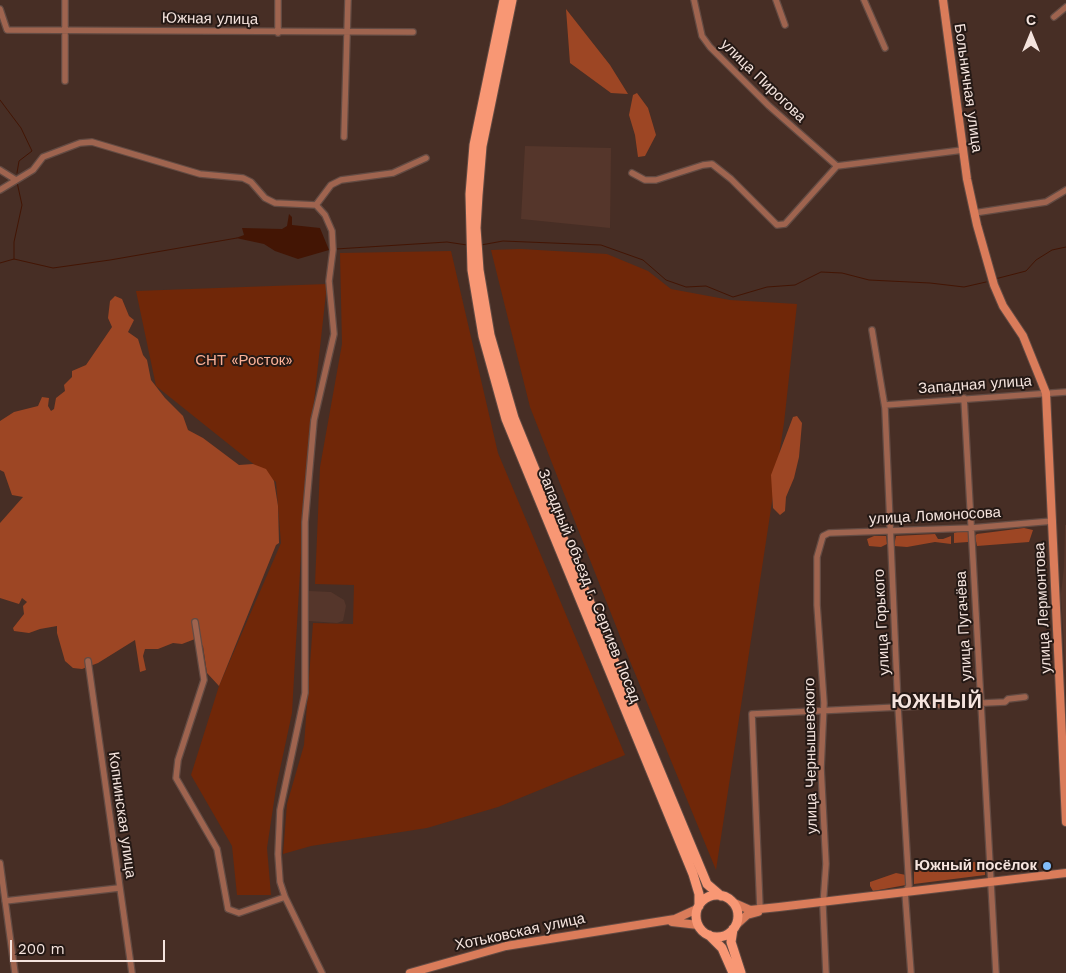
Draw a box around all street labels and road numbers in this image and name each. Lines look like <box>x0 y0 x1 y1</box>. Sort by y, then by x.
street label: Южная улица <box>162 9 258 29</box>
street label: Больничная улица <box>950 22 986 154</box>
street label: улица Пирогова <box>717 36 809 126</box>
street label: Западная улица <box>918 372 1032 398</box>
street label: Западный объезд г. Сергиев Посад <box>534 466 644 706</box>
street label: улица Ломоносова <box>869 504 1001 528</box>
street label: улица Лермонтова <box>1031 542 1055 674</box>
street label: улица Горького <box>870 568 894 676</box>
street label: улица Пугачёва <box>952 571 976 681</box>
street label: улица Чернышевского <box>801 678 821 834</box>
street label: Копнинская улица <box>104 751 140 879</box>
street label: Хотьковская улица <box>453 909 587 955</box>

